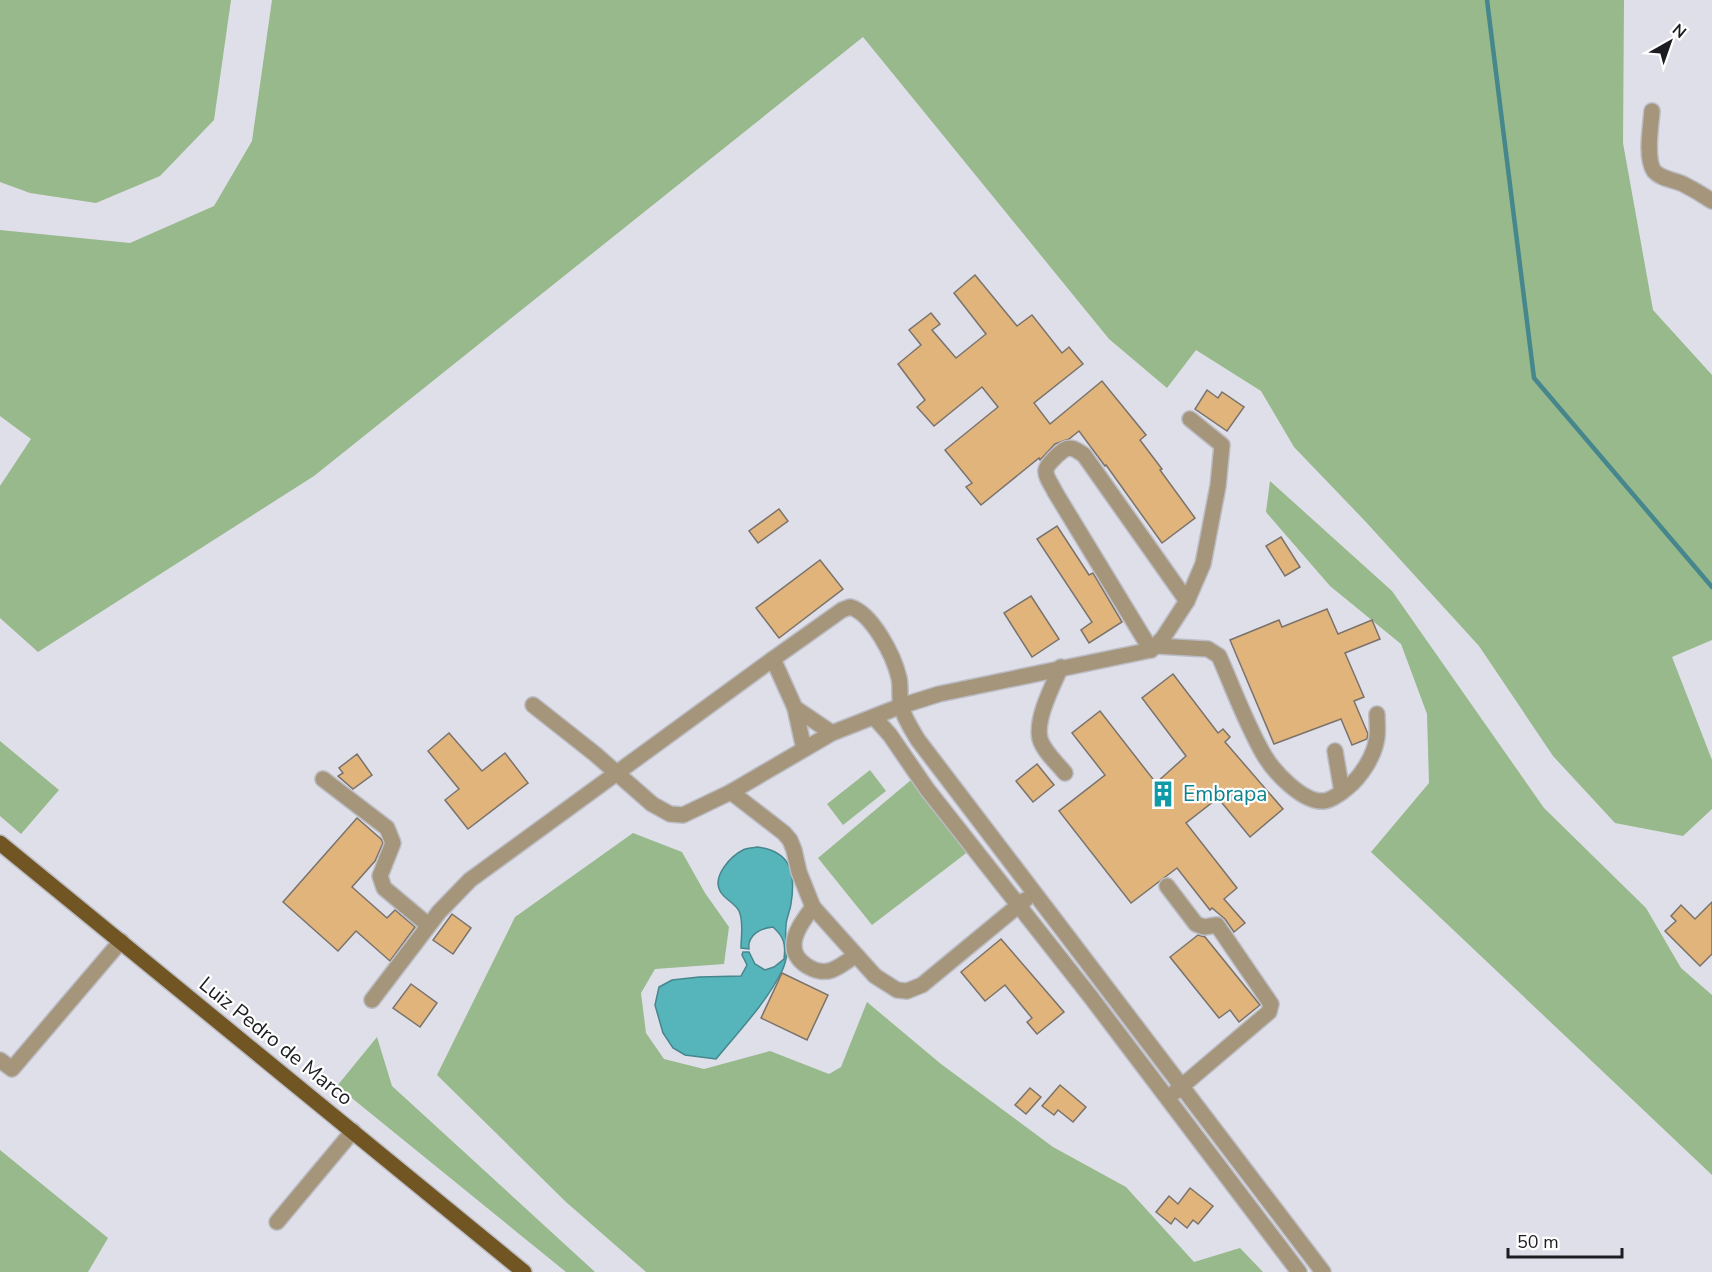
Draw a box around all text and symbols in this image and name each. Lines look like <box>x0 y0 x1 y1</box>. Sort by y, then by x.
north arrow <box>1640 12 1700 72</box>
text: N <box>1667 19 1691 44</box>
building icon: Embrapa <box>1148 779 1178 809</box>
place label: Embrapa <box>1183 780 1267 808</box>
street label: Luiz Pedro de Marco <box>193 970 359 1112</box>
scale bar <box>1508 1221 1622 1259</box>
text: 50 m <box>1517 1230 1559 1254</box>

